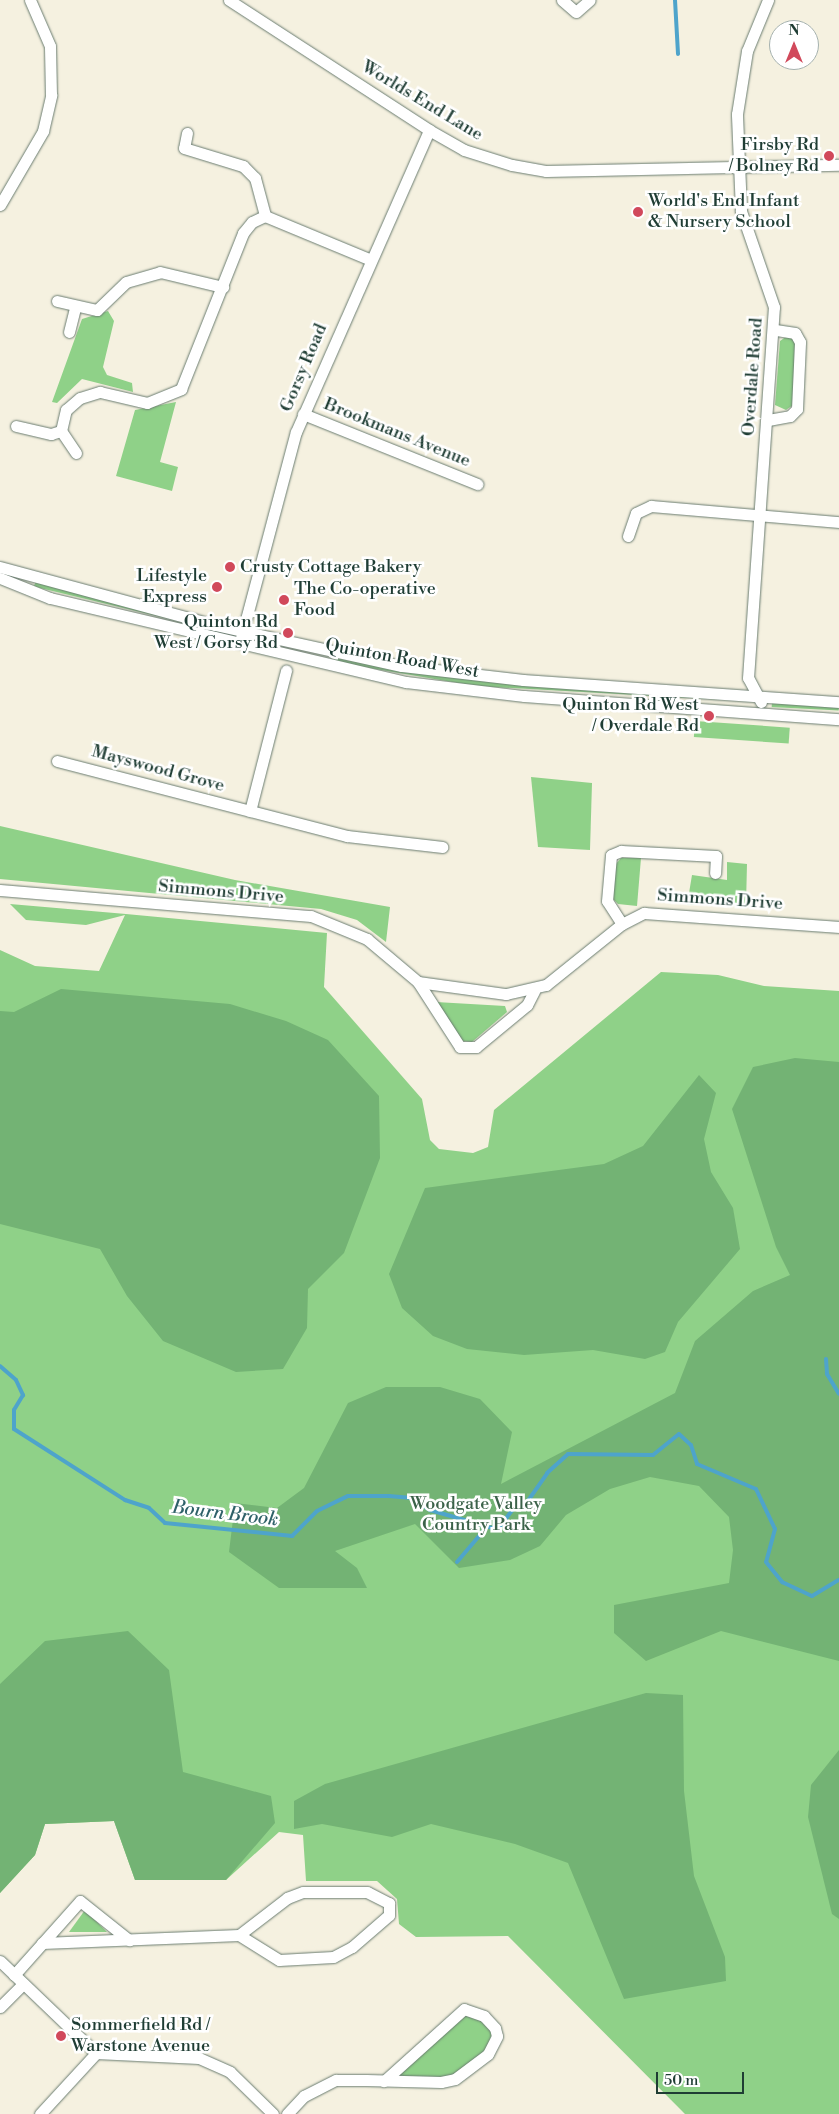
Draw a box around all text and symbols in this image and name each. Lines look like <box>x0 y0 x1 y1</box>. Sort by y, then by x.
north arrow <box>769 20 819 70</box>
text: N <box>788 22 800 40</box>
street label: Worlds End Lane <box>357 56 487 146</box>
place label: Firsby Rd / Bolney Rd <box>729 135 819 178</box>
marker: Firsby Rd / Bolney Rd <box>823 150 835 162</box>
place label: World's End Infant & Nursery School <box>648 191 799 233</box>
marker: World's End Infant & Nursery School <box>632 206 644 218</box>
street label: Overdale Road <box>738 317 768 437</box>
street label: Gorsy Road <box>276 321 332 415</box>
street label: Brookmans Avenue <box>320 394 474 472</box>
place label: Crusty Cottage Bakery <box>240 556 421 578</box>
marker: Crusty Cottage Bakery <box>224 561 236 573</box>
place label: Lifestyle Express <box>136 566 207 608</box>
place label: The Co-operative Food <box>294 579 436 622</box>
marker: Lifestyle Express <box>211 581 223 593</box>
marker: The Co-operative Food <box>278 594 290 606</box>
place label: Quinton Rd West / Gorsy Rd <box>154 612 278 654</box>
marker: Quinton Rd West / Gorsy Rd <box>282 627 294 639</box>
street label: Quinton Road West <box>323 635 481 683</box>
place label: Quinton Rd West / Overdale Rd <box>562 695 699 738</box>
marker: Quinton Rd West / Overdale Rd <box>703 710 715 722</box>
street label: Mayswood Grove <box>89 741 227 797</box>
street label: Simmons Drive <box>157 876 285 908</box>
street label: Simmons Drive <box>656 885 784 915</box>
park label: Woodgate Valley Country Park <box>410 1494 542 1536</box>
water label: Bourn Brook <box>171 1496 279 1532</box>
place label: Sommerfield Rd / Warstone Avenue <box>71 2015 210 2058</box>
marker: Sommerfield Rd / Warstone Avenue <box>55 2030 67 2042</box>
scale bar <box>659 2062 746 2094</box>
text: 50 m <box>664 2071 698 2090</box>

